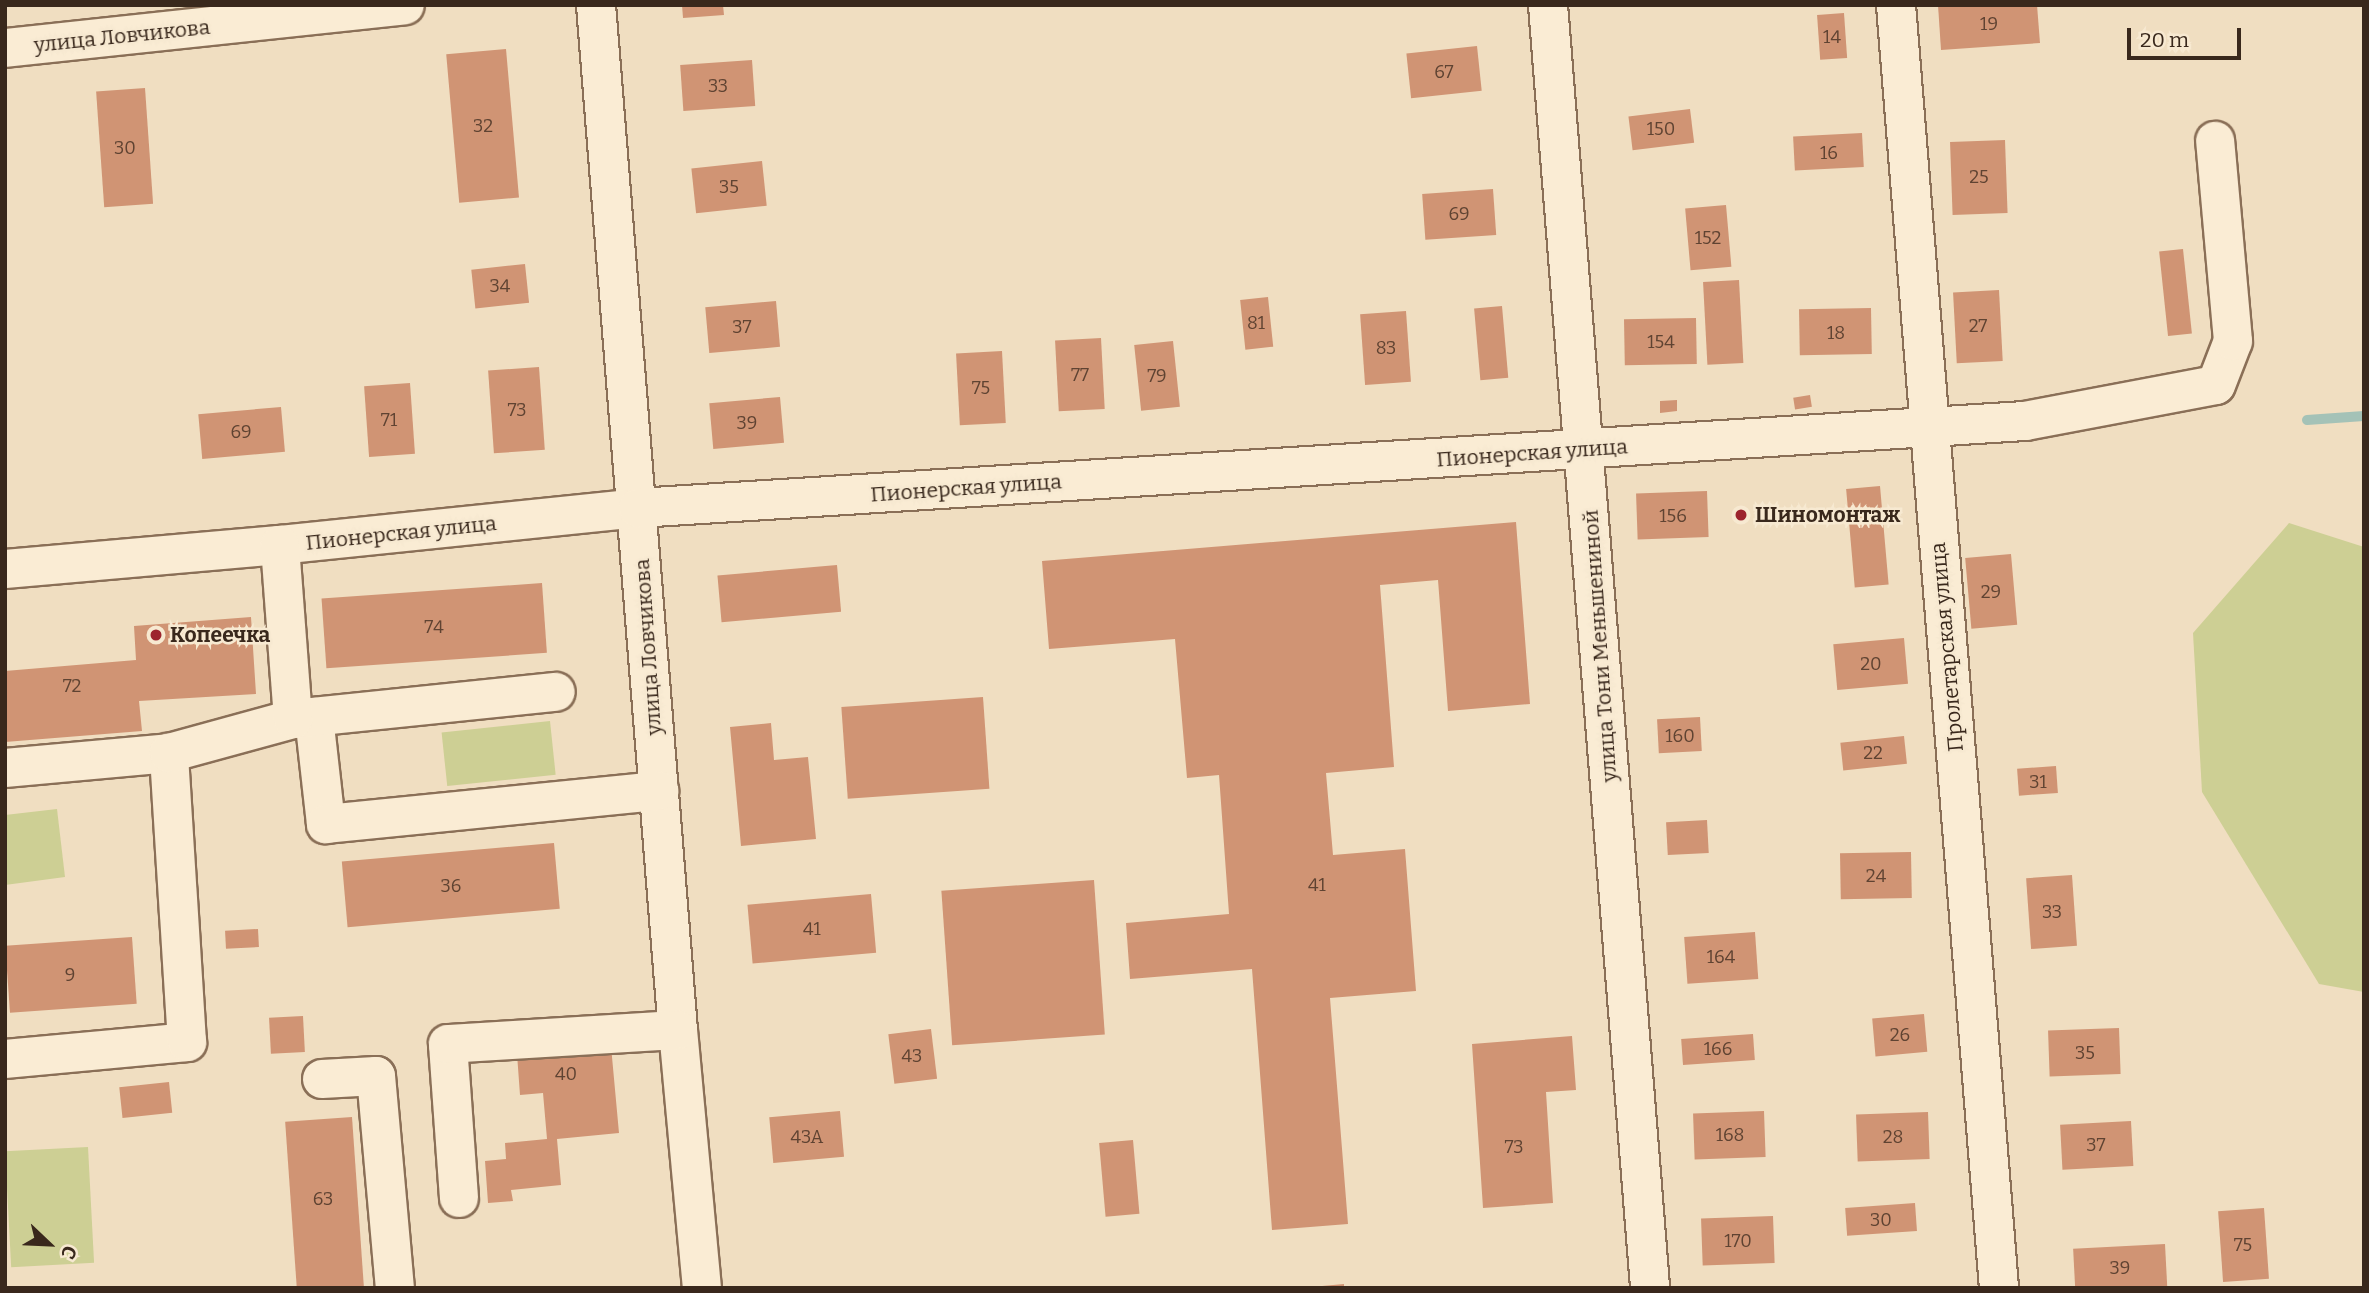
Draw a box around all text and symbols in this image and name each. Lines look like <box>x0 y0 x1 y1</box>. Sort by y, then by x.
house number: 19 <box>1980 13 1998 35</box>
street label: улица Ловчикова <box>33 14 211 58</box>
scale bar <box>2131 14 2245 58</box>
house number: 14 <box>1823 26 1841 48</box>
text: 20 m <box>2140 27 2189 53</box>
house number: 67 <box>1434 61 1454 83</box>
house number: 33 <box>708 75 728 97</box>
house number: 32 <box>473 115 493 137</box>
house number: 150 <box>1647 118 1675 140</box>
house number: 30 <box>114 137 136 159</box>
house number: 16 <box>1820 142 1838 164</box>
house number: 25 <box>1969 166 1989 188</box>
house number: 35 <box>719 176 739 198</box>
house number: 69 <box>1448 203 1470 225</box>
house number: 152 <box>1695 227 1721 249</box>
house number: 34 <box>490 275 510 297</box>
house number: 81 <box>1247 312 1265 334</box>
house number: 27 <box>1969 315 1987 337</box>
house number: 37 <box>732 316 752 338</box>
house number: 18 <box>1827 322 1845 344</box>
house number: 154 <box>1647 331 1675 353</box>
house number: 83 <box>1376 337 1396 359</box>
house number: 77 <box>1071 364 1089 386</box>
house number: 79 <box>1147 365 1167 387</box>
house number: 75 <box>972 377 990 399</box>
house number: 73 <box>508 399 526 421</box>
house number: 71 <box>381 409 397 431</box>
house number: 39 <box>737 412 757 434</box>
house number: 69 <box>230 421 252 443</box>
street label: Пионерская улица <box>1436 434 1628 472</box>
street label: Пионерская улица <box>870 469 1062 507</box>
place label: Шиномонтаж <box>1755 502 1901 528</box>
house number: 156 <box>1659 505 1687 527</box>
marker: Шиномонтаж <box>1733 507 1749 523</box>
street label: улица Тони Меньшениной <box>1578 509 1622 783</box>
street label: Пионерская улица <box>304 510 498 556</box>
street label: Пролетарская улица <box>1925 541 1969 753</box>
street label: улица Ловчикова <box>629 558 667 736</box>
house number: 29 <box>1981 581 2001 603</box>
house number: 74 <box>424 616 444 638</box>
place label: Копеечка <box>170 622 270 648</box>
marker: Копеечка <box>148 627 164 643</box>
house number: 20 <box>1860 653 1882 675</box>
house number: 72 <box>63 675 81 697</box>
house number: 160 <box>1665 725 1695 747</box>
house number: 22 <box>1863 742 1883 764</box>
house number: 31 <box>2029 771 2047 793</box>
house number: 24 <box>1866 865 1886 887</box>
house number: 41 <box>1308 874 1326 896</box>
house number: 36 <box>441 875 461 897</box>
house number: 33 <box>2042 901 2062 923</box>
house number: 41 <box>803 918 821 940</box>
house number: 164 <box>1707 946 1735 968</box>
house number: 9 <box>65 964 75 986</box>
house number: 26 <box>1890 1024 1910 1046</box>
house number: 166 <box>1704 1038 1732 1060</box>
house number: 35 <box>2075 1042 2095 1064</box>
house number: 43 <box>902 1045 922 1067</box>
house number: 40 <box>555 1063 577 1085</box>
house number: 168 <box>1716 1124 1744 1146</box>
house number: 43А <box>791 1126 823 1148</box>
house number: 28 <box>1883 1126 1903 1148</box>
house number: 37 <box>2086 1134 2106 1156</box>
house number: 73 <box>1505 1136 1523 1158</box>
house number: 63 <box>313 1188 333 1210</box>
north arrow <box>14 1209 84 1279</box>
house number: 30 <box>1870 1209 1892 1231</box>
house number: 170 <box>1724 1230 1752 1252</box>
house number: 75 <box>2234 1234 2252 1256</box>
text: С <box>56 1242 82 1262</box>
house number: 39 <box>2110 1257 2130 1279</box>

